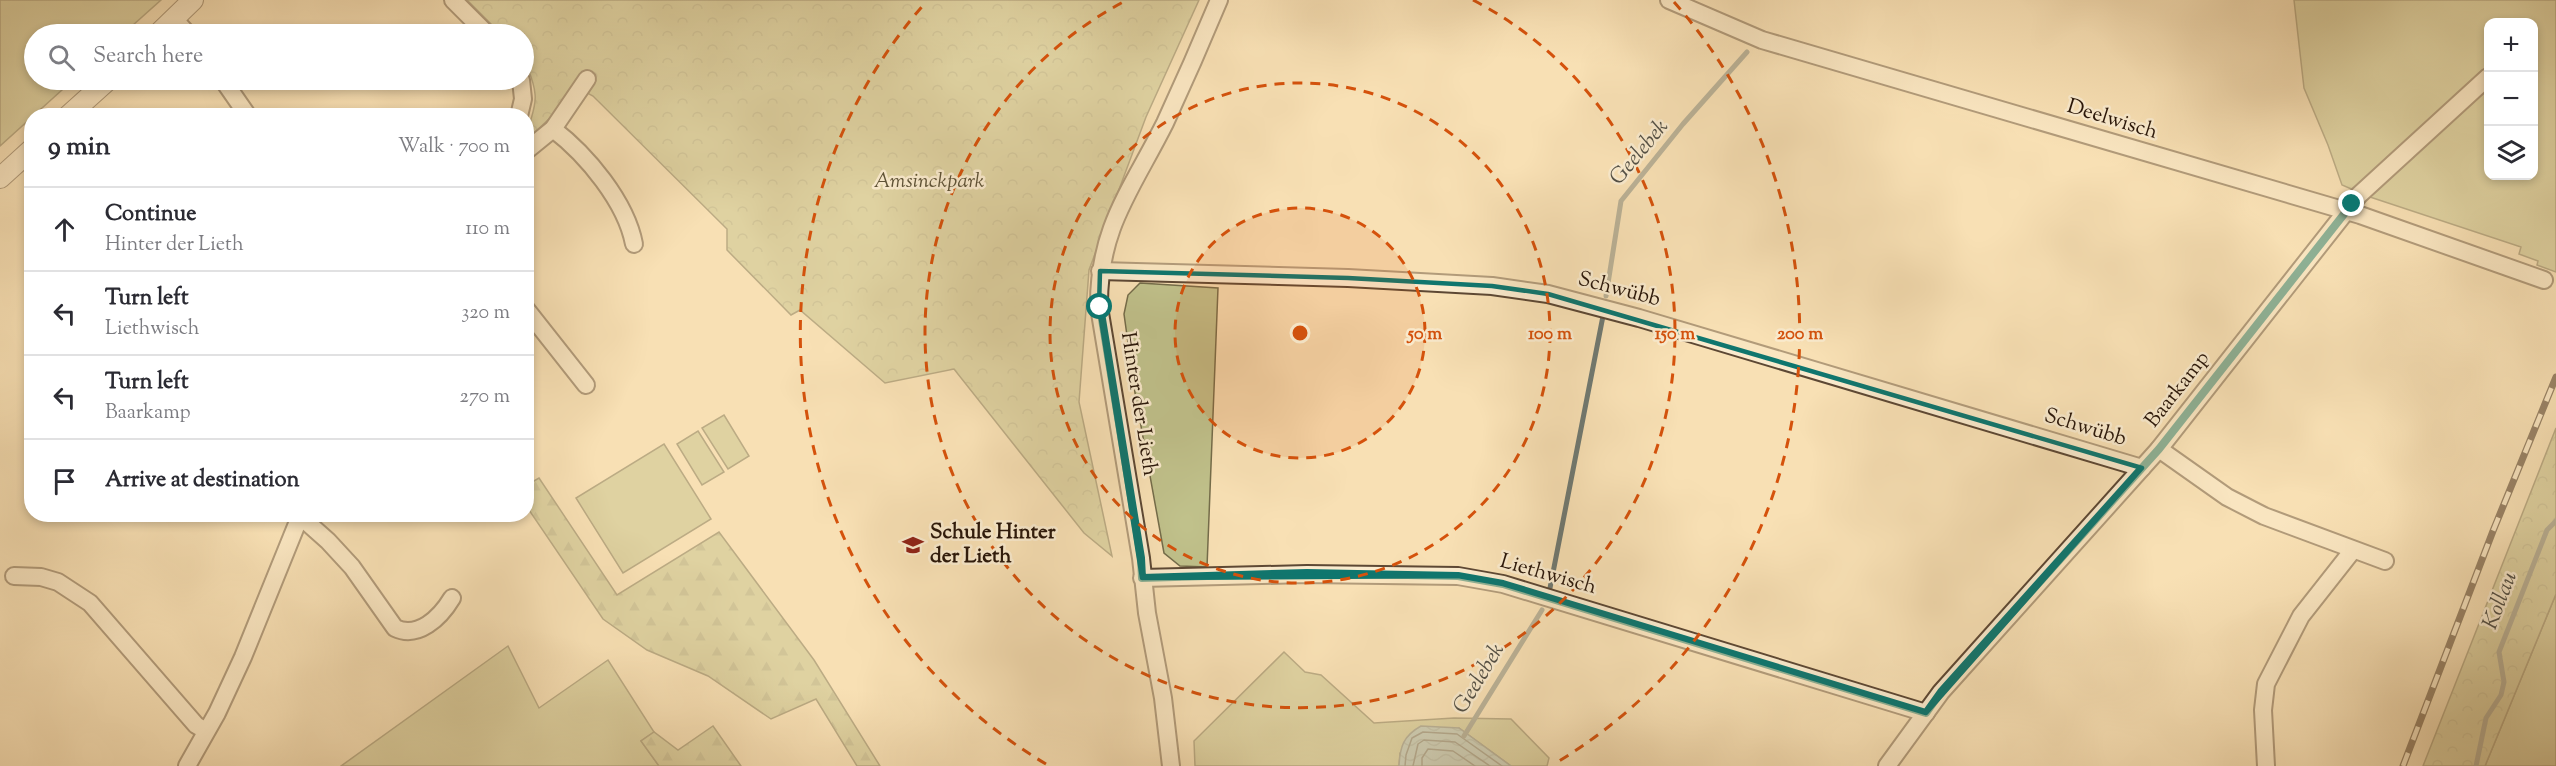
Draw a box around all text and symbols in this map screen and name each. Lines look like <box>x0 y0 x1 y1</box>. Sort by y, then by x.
map controls <box>2484 18 2538 180</box>
button: + <box>2484 18 2538 72</box>
search box <box>24 24 534 90</box>
icon: search <box>45 41 78 74</box>
text: Search here <box>93 41 203 73</box>
button: − <box>2484 72 2538 126</box>
street label: Deelwisch <box>2063 92 2161 148</box>
water label: Geelebek <box>1603 113 1677 193</box>
button: layers <box>2484 126 2538 180</box>
text: 9 min <box>48 129 110 166</box>
text: Walk · 700 m <box>398 133 510 162</box>
park label: Amsinckpark <box>874 167 985 197</box>
route end <box>2338 190 2364 216</box>
text: Continue <box>105 199 196 231</box>
icon: ahead <box>48 213 81 246</box>
text: 110 m <box>465 215 510 244</box>
text: Hinter der Lieth <box>105 231 244 260</box>
street label: Schwübb <box>1574 265 1664 315</box>
text: Turn left <box>105 283 188 315</box>
route start <box>1086 293 1112 319</box>
icon: left <box>48 297 81 330</box>
text: 320 m <box>461 299 510 328</box>
text: Liethwisch <box>105 315 199 344</box>
text: 50 m <box>1406 322 1442 348</box>
text: 100 m <box>1528 322 1572 348</box>
text: 150 m <box>1655 322 1695 348</box>
text: 200 m <box>1777 322 1823 348</box>
centre of rings <box>1290 323 1310 343</box>
street label: Hinter der Lieth <box>1112 330 1164 478</box>
street label: Baarkamp <box>2138 345 2218 435</box>
text: Turn left <box>105 367 188 399</box>
icon: left <box>48 381 81 414</box>
text: 270 m <box>460 383 510 412</box>
text: Baarkamp <box>105 399 191 428</box>
street label: Schwübb <box>2040 401 2130 455</box>
icon: arrive <box>48 465 81 498</box>
text: Arrive at destination <box>105 465 300 497</box>
place label: Schule Hinter der Lieth <box>930 518 1056 572</box>
school or university icon: Schule Hinter der Lieth <box>901 533 925 557</box>
street label: Liethwisch <box>1496 547 1600 603</box>
water label: Kollau <box>2475 567 2527 635</box>
water label: Geelebek <box>1446 638 1514 720</box>

